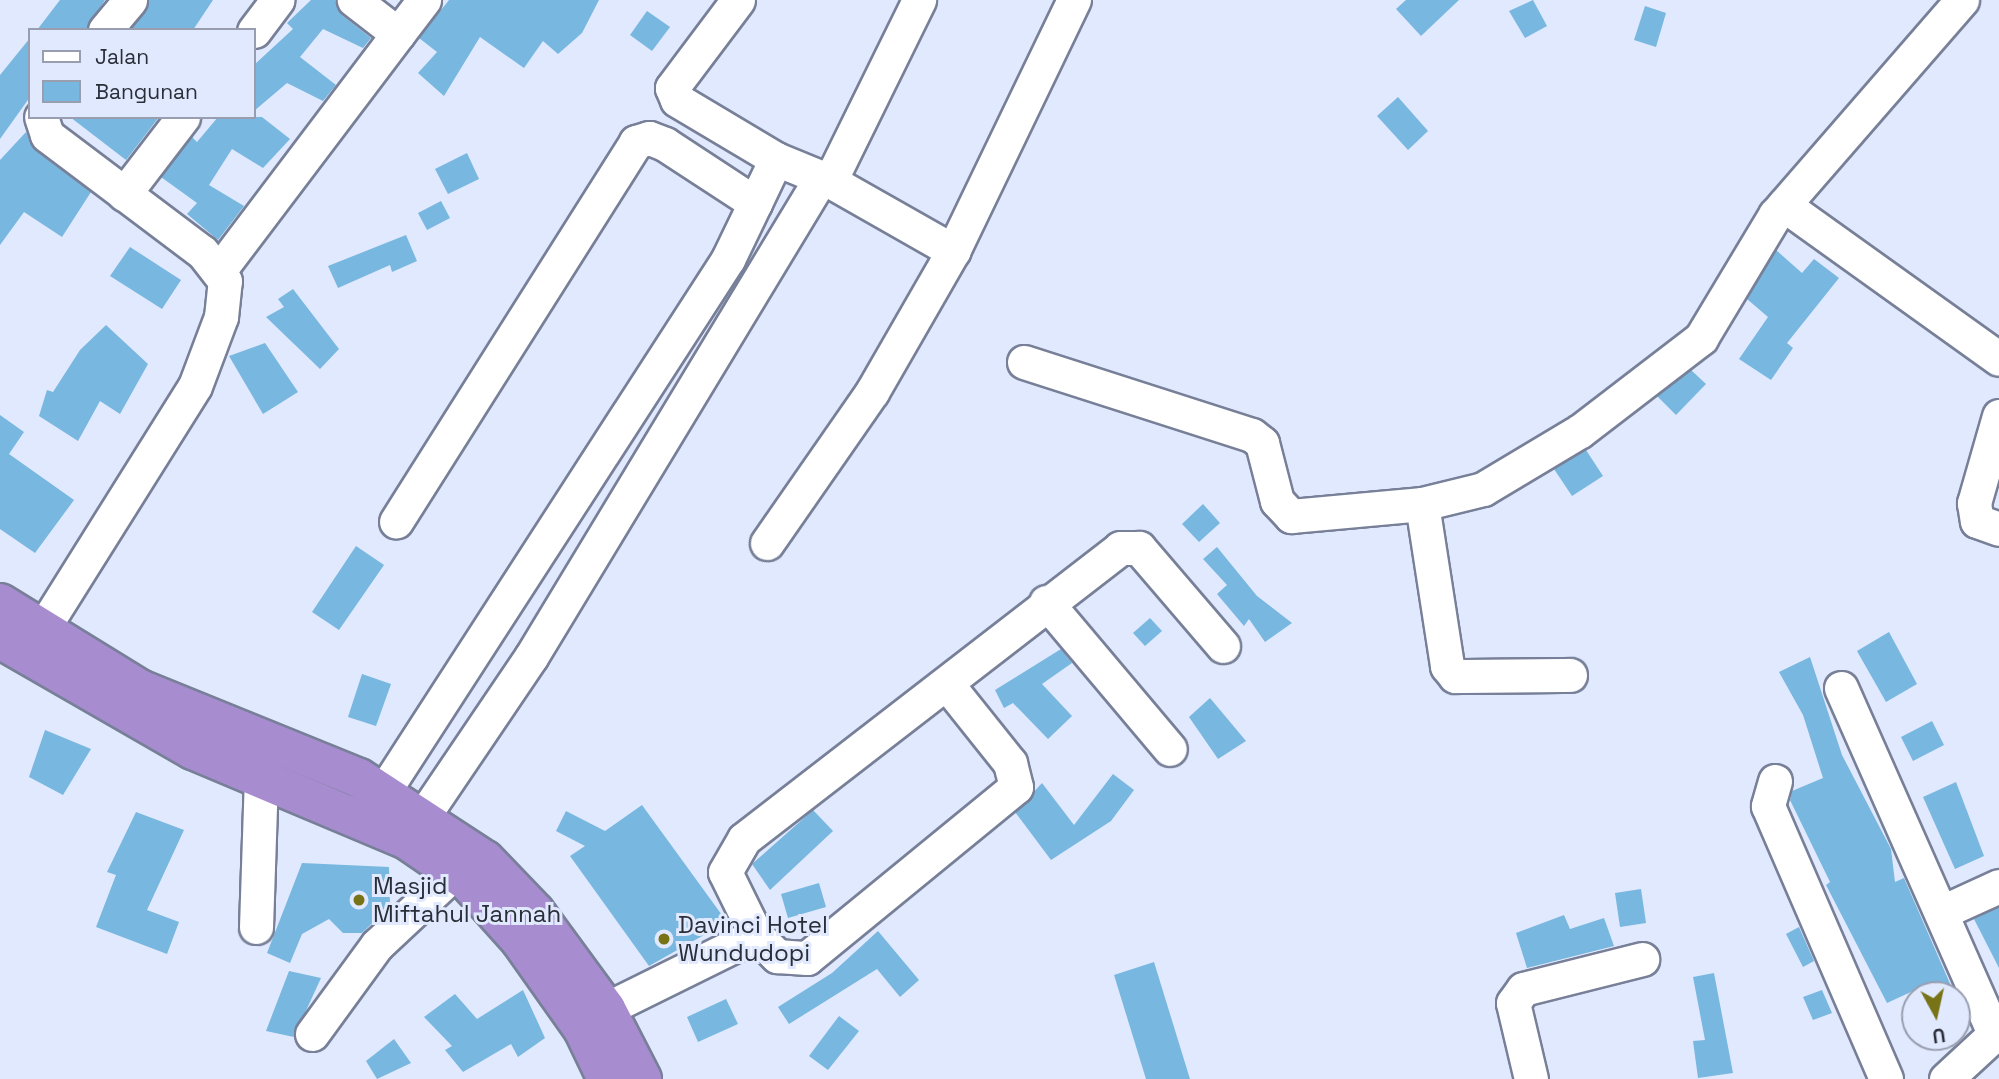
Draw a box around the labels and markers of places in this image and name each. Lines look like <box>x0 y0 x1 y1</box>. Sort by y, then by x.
place label: Masjid Miftahul Jannah <box>373 872 561 928</box>
marker: Masjid Miftahul Jannah <box>351 892 367 908</box>
place label: Davinci Hotel Wundudopi <box>678 911 828 967</box>
marker: Davinci Hotel Wundudopi <box>656 931 672 947</box>

